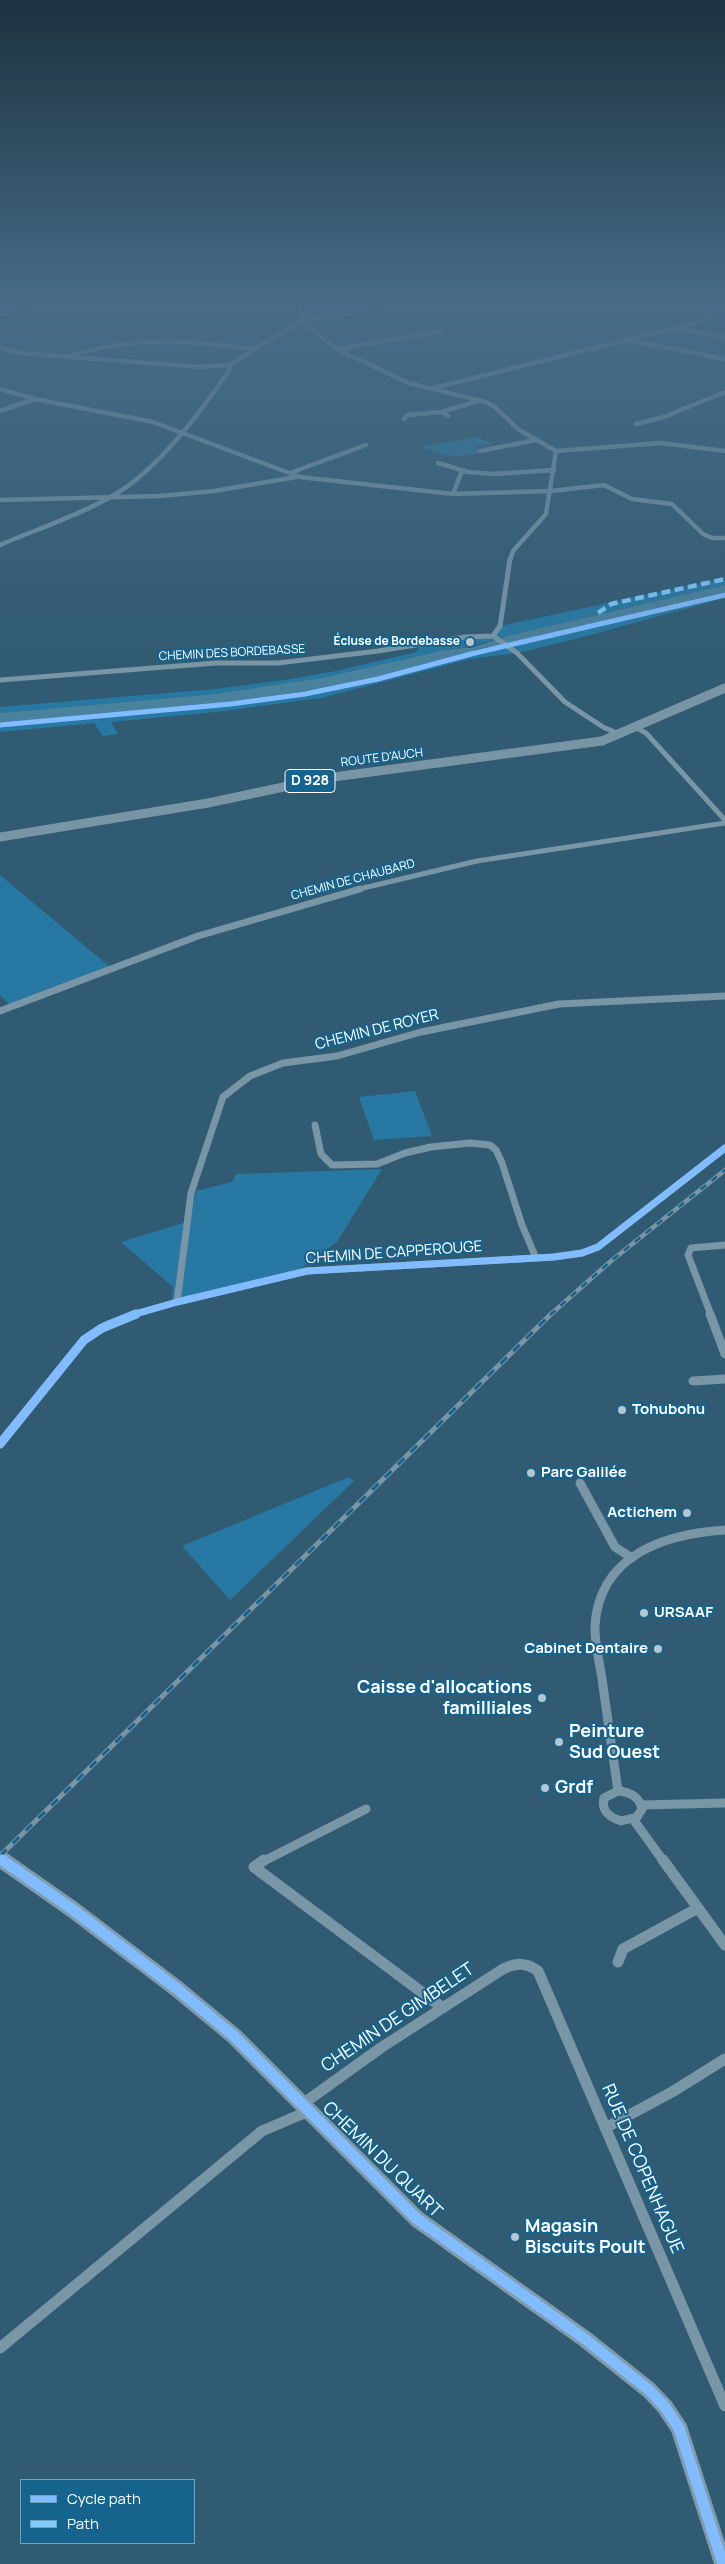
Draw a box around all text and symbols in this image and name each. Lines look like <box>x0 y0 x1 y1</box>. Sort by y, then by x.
place label: Écluse de Bordebasse <box>333 635 460 649</box>
marker: Écluse de Bordebasse <box>464 636 476 648</box>
street label: CHEMIN DES BORDEBASSE <box>158 642 306 664</box>
street label: ROUTE D'AUCH <box>340 746 424 770</box>
road number: D 928 <box>285 769 335 792</box>
street label: CHEMIN DE CHAUBARD <box>290 857 416 903</box>
street label: CHEMIN DE ROYER <box>313 1006 441 1054</box>
street label: CHEMIN DE CAPPEROUGE <box>305 1238 483 1268</box>
place label: Tohubohu <box>632 1401 705 1419</box>
marker: Tohubohu <box>616 1404 628 1416</box>
place label: Parc Galilée <box>541 1464 627 1482</box>
marker: Parc Galilée <box>525 1467 537 1479</box>
place label: Actichem <box>607 1504 677 1522</box>
marker: Actichem <box>681 1507 693 1519</box>
place label: URSAAF <box>654 1604 713 1622</box>
marker: URSAAF <box>638 1607 650 1619</box>
place label: Cabinet Dentaire <box>524 1640 648 1658</box>
marker: Cabinet Dentaire <box>652 1643 664 1655</box>
place label: Caisse d'allocations familliales <box>357 1677 532 1720</box>
marker: Caisse d'allocations familliales <box>536 1692 548 1704</box>
place label: Peinture Sud Ouest <box>569 1721 660 1764</box>
marker: Peinture Sud Ouest <box>553 1736 565 1748</box>
place label: Grdf <box>555 1777 593 1799</box>
marker: Grdf <box>539 1782 551 1794</box>
street label: CHEMIN DE GIMBELET <box>317 1959 479 2077</box>
street label: RUE DE COPENHAGUE <box>596 2081 688 2257</box>
street label: CHEMIN DU QUART <box>318 2097 446 2223</box>
place label: Magasin Biscuits Poult <box>525 2216 646 2258</box>
marker: Magasin Biscuits Poult <box>509 2231 521 2243</box>
legend <box>20 2479 195 2544</box>
text: Cycle path <box>67 2488 141 2509</box>
text: Path <box>67 2513 99 2534</box>

